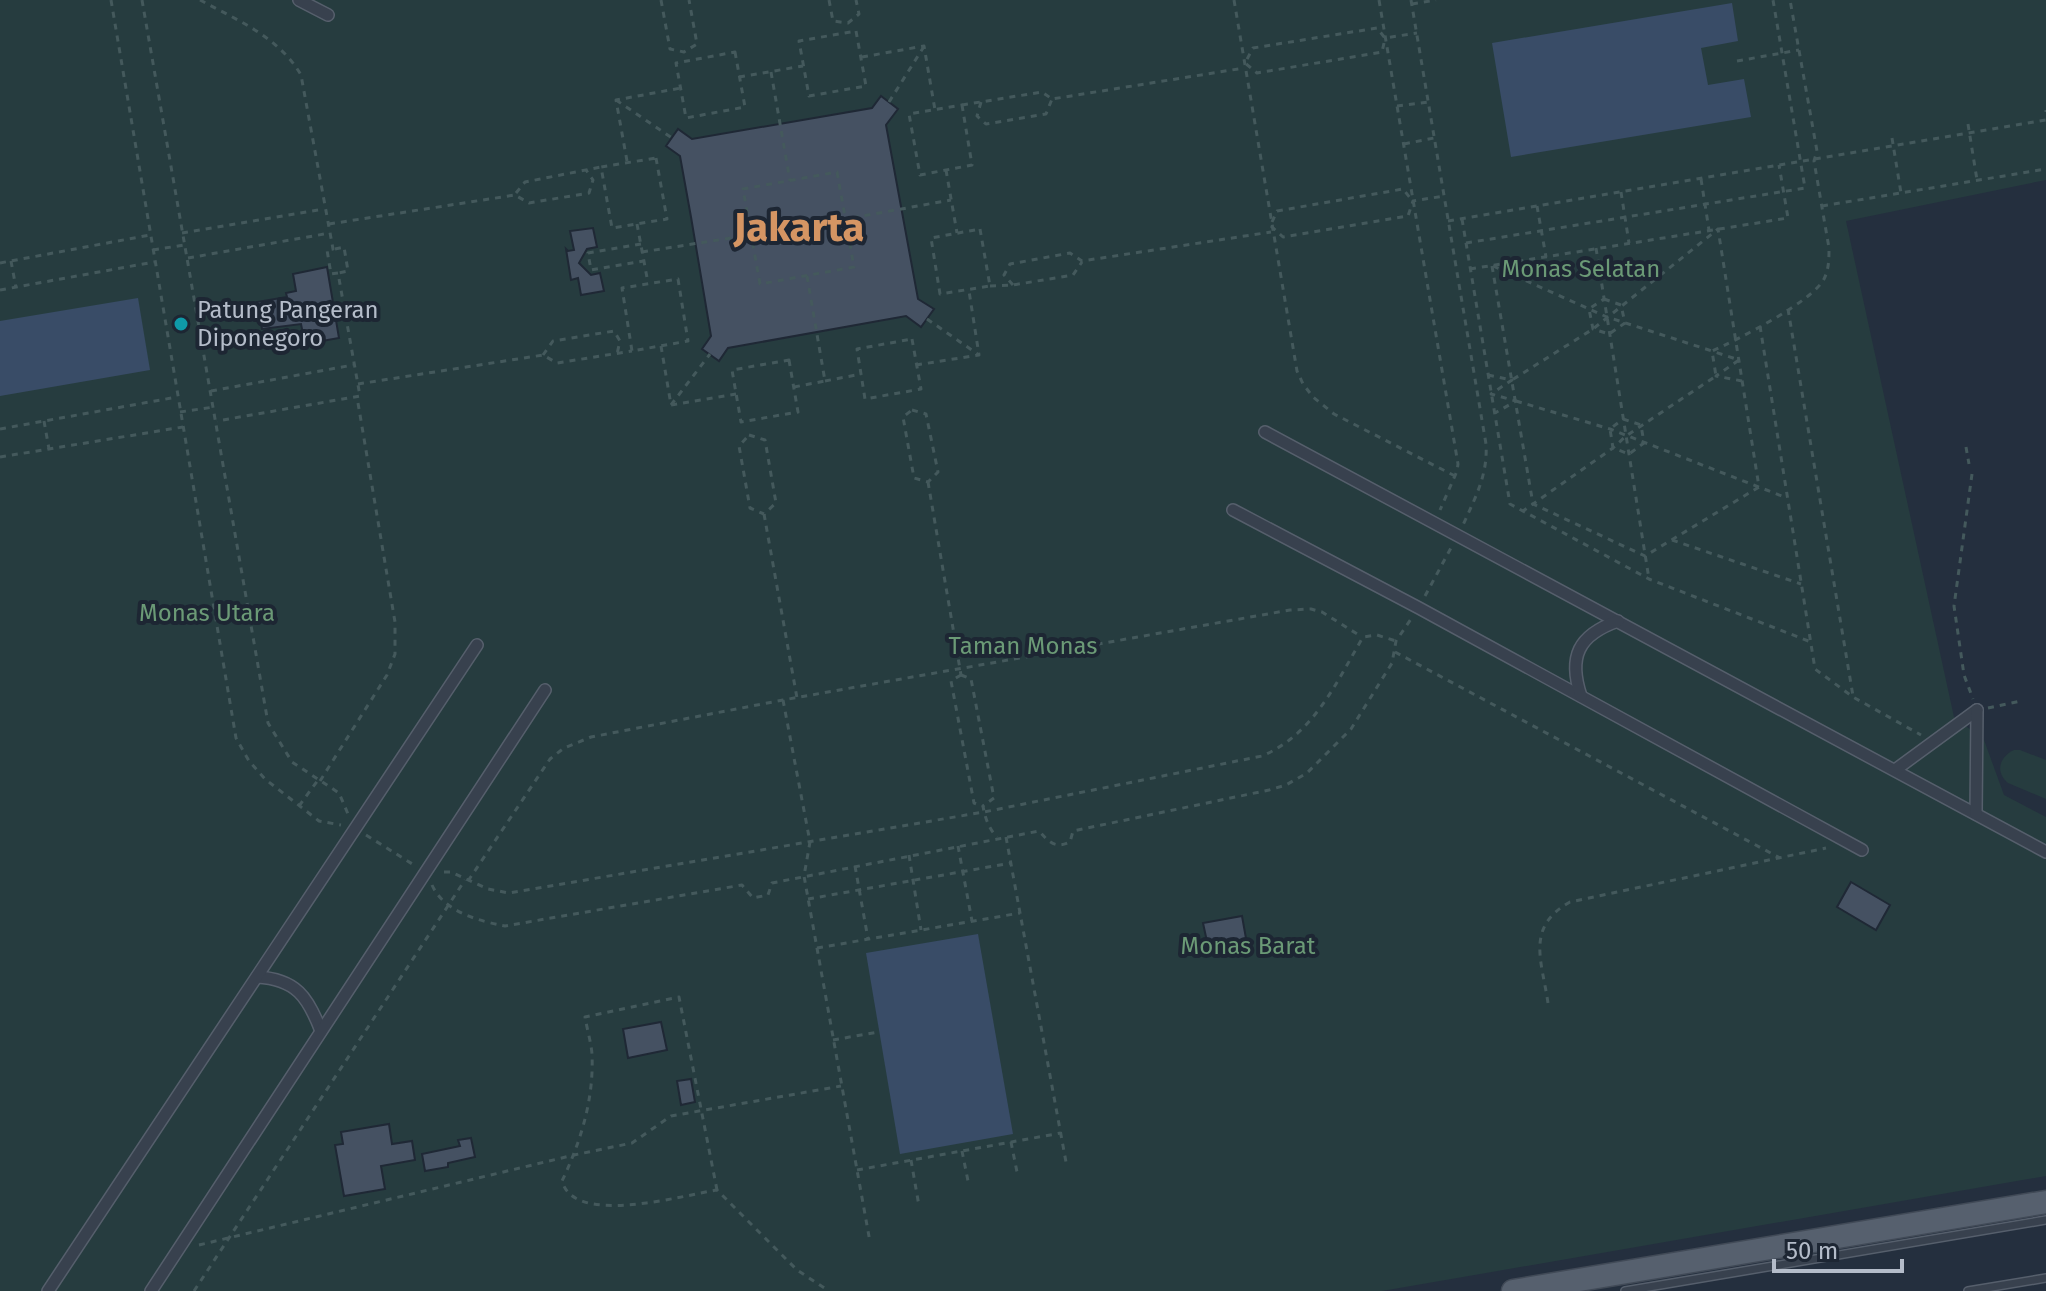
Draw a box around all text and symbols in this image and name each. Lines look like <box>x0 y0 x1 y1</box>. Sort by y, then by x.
district label: Jakarta <box>733 204 864 252</box>
park label: Monas Selatan <box>1502 255 1660 283</box>
place label: Patung Pangeran Diponegoro <box>197 296 379 352</box>
marker: Patung Pangeran Diponegoro <box>172 315 190 333</box>
park label: Monas Utara <box>139 599 275 627</box>
park label: Taman Monas <box>948 632 1098 660</box>
park label: Monas Barat <box>1181 932 1316 960</box>
scale bar <box>1774 1223 1902 1273</box>
text: 50 m <box>1786 1237 1838 1265</box>

